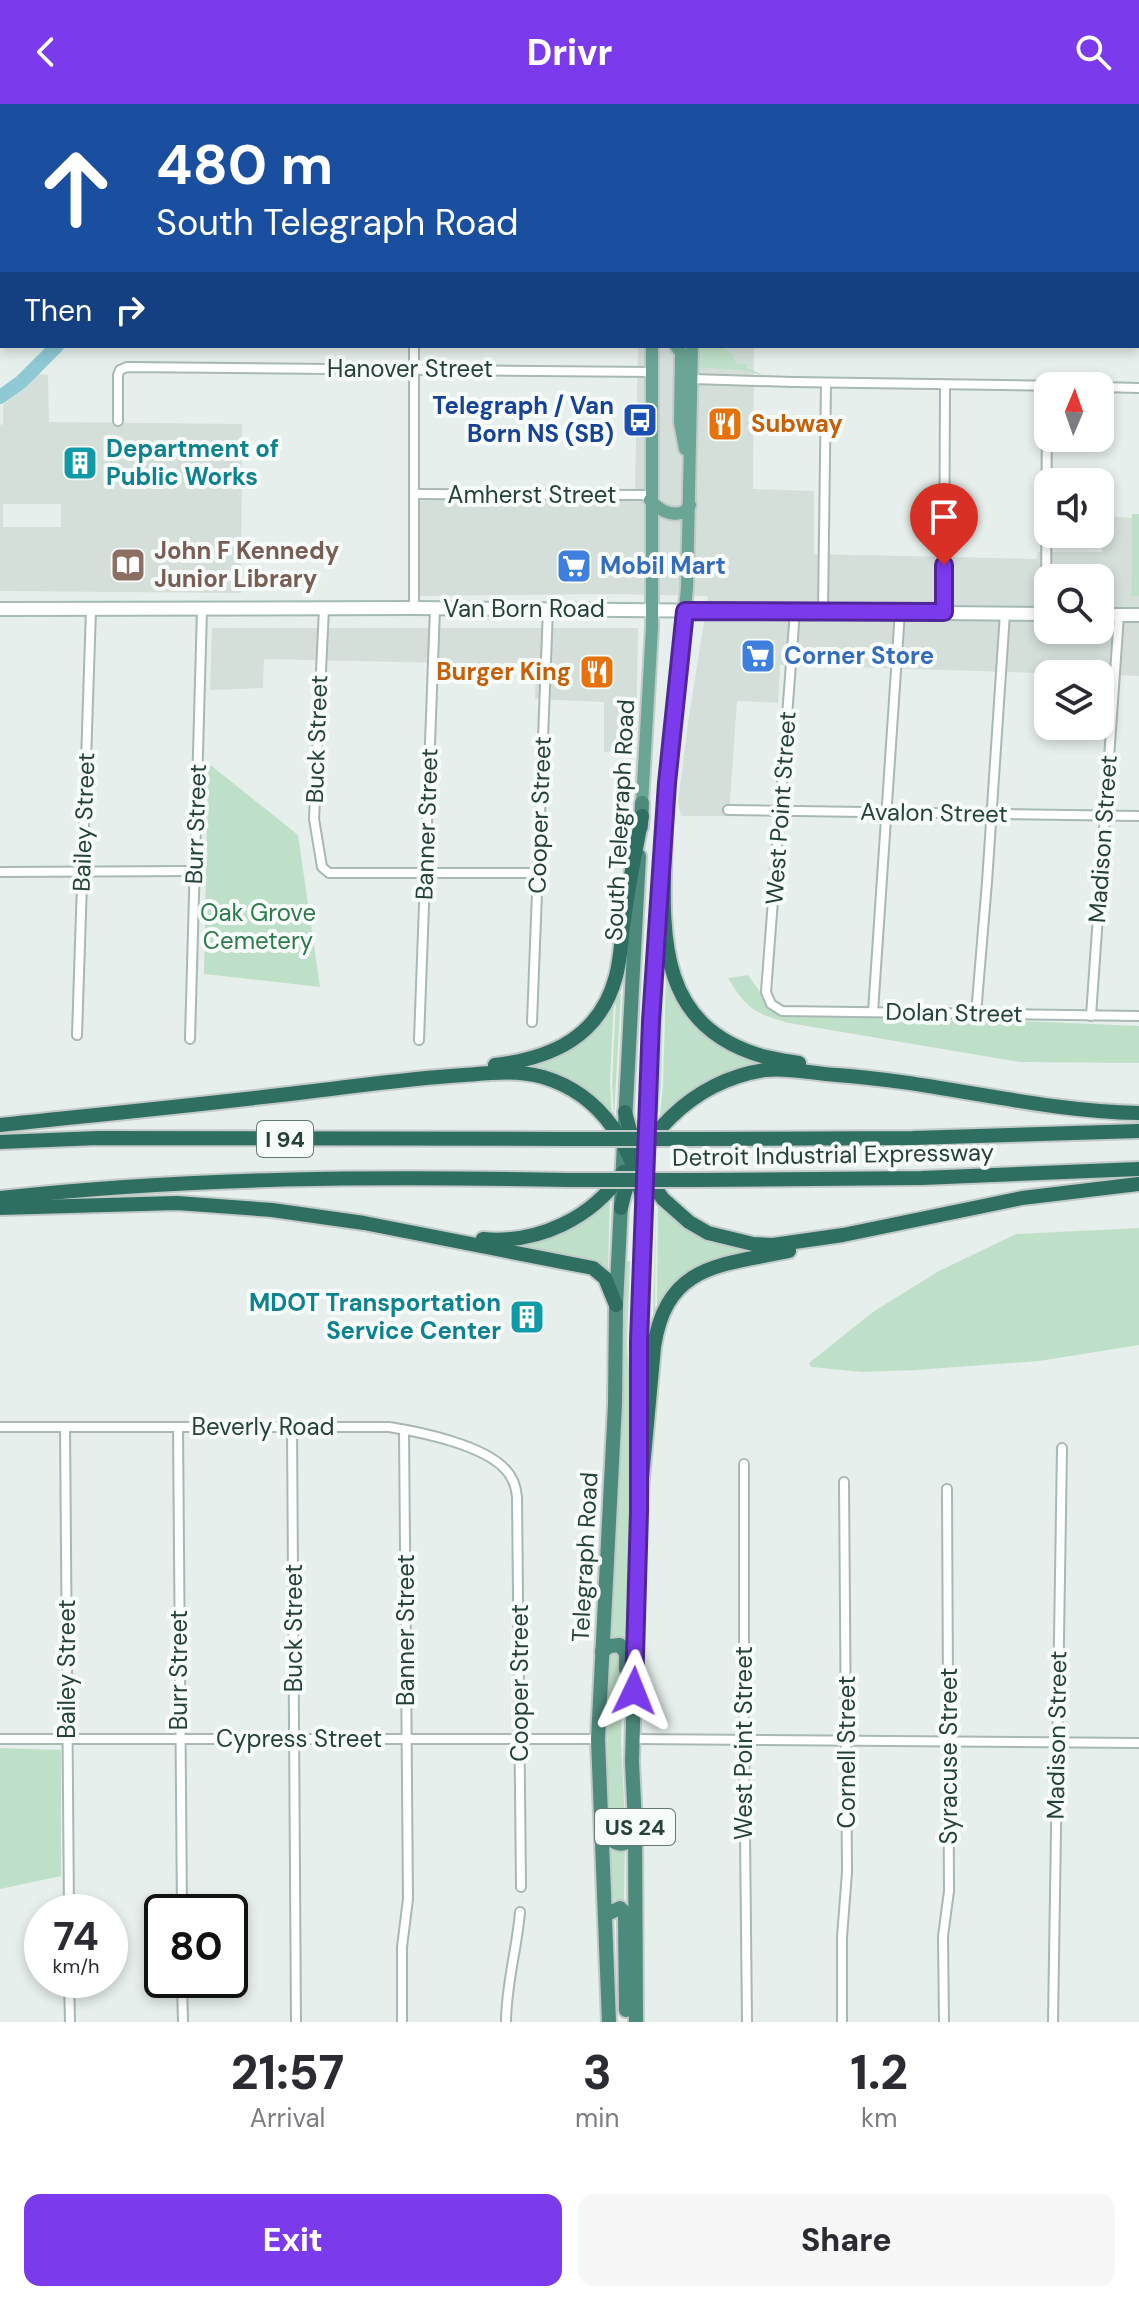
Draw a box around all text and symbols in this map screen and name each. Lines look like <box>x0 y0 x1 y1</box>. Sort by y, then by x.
text: Drivr <box>527 29 612 76</box>
icon: back <box>24 30 68 74</box>
icon: search <box>1071 30 1115 74</box>
text: 480 m <box>156 128 333 201</box>
icon: ahead <box>24 136 128 240</box>
text: South Telegraph Road <box>156 199 519 246</box>
icon: right <box>108 288 152 332</box>
text: Then <box>24 291 92 330</box>
street label: Hanover Street <box>327 353 493 384</box>
north arrow <box>1034 372 1114 452</box>
map controls <box>1034 372 1114 740</box>
place label: Telegraph / Van Born NS (SB) <box>432 390 614 449</box>
bus stop icon: Telegraph / Van Born NS (SB) <box>621 401 659 439</box>
restaurant icon: Subway <box>706 405 744 443</box>
place label: Subway <box>751 408 843 439</box>
place label: Department of Public Works <box>106 433 279 492</box>
building icon: Department of Public Works <box>61 444 99 482</box>
button: sound <box>1034 468 1114 548</box>
street label: Amherst Street <box>448 479 616 510</box>
pin <box>910 483 978 565</box>
icon: arrive <box>922 495 966 539</box>
place label: John F Kennedy Junior Library <box>154 535 340 594</box>
library icon: John F Kennedy Junior Library <box>109 546 147 584</box>
supermarket icon: Mobil Mart <box>555 547 593 585</box>
place label: Mobil Mart <box>600 550 726 581</box>
button: search <box>1034 564 1114 644</box>
street label: Van Born Road <box>443 593 605 624</box>
supermarket icon: Corner Store <box>739 637 777 675</box>
place label: Corner Store <box>784 640 934 671</box>
restaurant icon: Burger King <box>578 653 616 691</box>
place label: Burger King <box>436 656 571 687</box>
button: layers <box>1034 660 1114 740</box>
street label: Buck Street <box>299 674 334 804</box>
street label: South Telegraph Road <box>598 698 641 942</box>
street label: West Point Street <box>758 710 803 906</box>
street label: Cooper Street <box>521 736 558 894</box>
street label: Banner Street <box>408 747 445 900</box>
street label: Bailey Street <box>66 752 101 892</box>
street label: Madison Street <box>1081 754 1124 924</box>
street label: Burr Street <box>178 763 213 885</box>
street label: Avalon Street <box>860 796 1008 829</box>
park label: Oak Grove Cemetery <box>200 897 316 956</box>
street label: Dolan Street <box>885 996 1023 1029</box>
road number: I 94 <box>257 1121 313 1157</box>
street label: Detroit Industrial Expressway <box>672 1136 994 1173</box>
place label: MDOT Transportation Service Center <box>249 1287 501 1346</box>
building icon: MDOT Transportation Service Center <box>508 1298 546 1336</box>
street label: Beverly Road <box>191 1411 335 1442</box>
street label: Telegraph Road <box>565 1471 604 1643</box>
street label: Banner Street <box>390 1554 421 1706</box>
street label: Buck Street <box>278 1564 309 1692</box>
street label: Bailey Street <box>51 1599 82 1739</box>
street label: Cooper Street <box>504 1604 535 1762</box>
street label: Burr Street <box>163 1610 194 1730</box>
street label: West Point Street <box>728 1646 759 1840</box>
position arrow <box>592 1649 676 1733</box>
street label: Madison Street <box>1040 1650 1073 1820</box>
street label: Syracuse Street <box>933 1668 964 1844</box>
street label: Cornell Street <box>831 1676 862 1828</box>
street label: Cypress Street <box>216 1723 382 1754</box>
road number: US 24 <box>595 1809 675 1845</box>
speed limit sign: 80 <box>144 1894 248 1998</box>
text: 74 <box>53 1910 99 1962</box>
text: km/h <box>52 1953 100 1979</box>
text: 21:57 <box>231 2041 344 2104</box>
text: 3 <box>583 2041 612 2104</box>
text: 1.2 <box>850 2041 908 2104</box>
text: Arrival <box>250 2101 325 2135</box>
text: min <box>575 2101 619 2135</box>
text: km <box>861 2101 897 2135</box>
button: Exit <box>24 2194 562 2286</box>
button: Share <box>578 2194 1115 2286</box>

